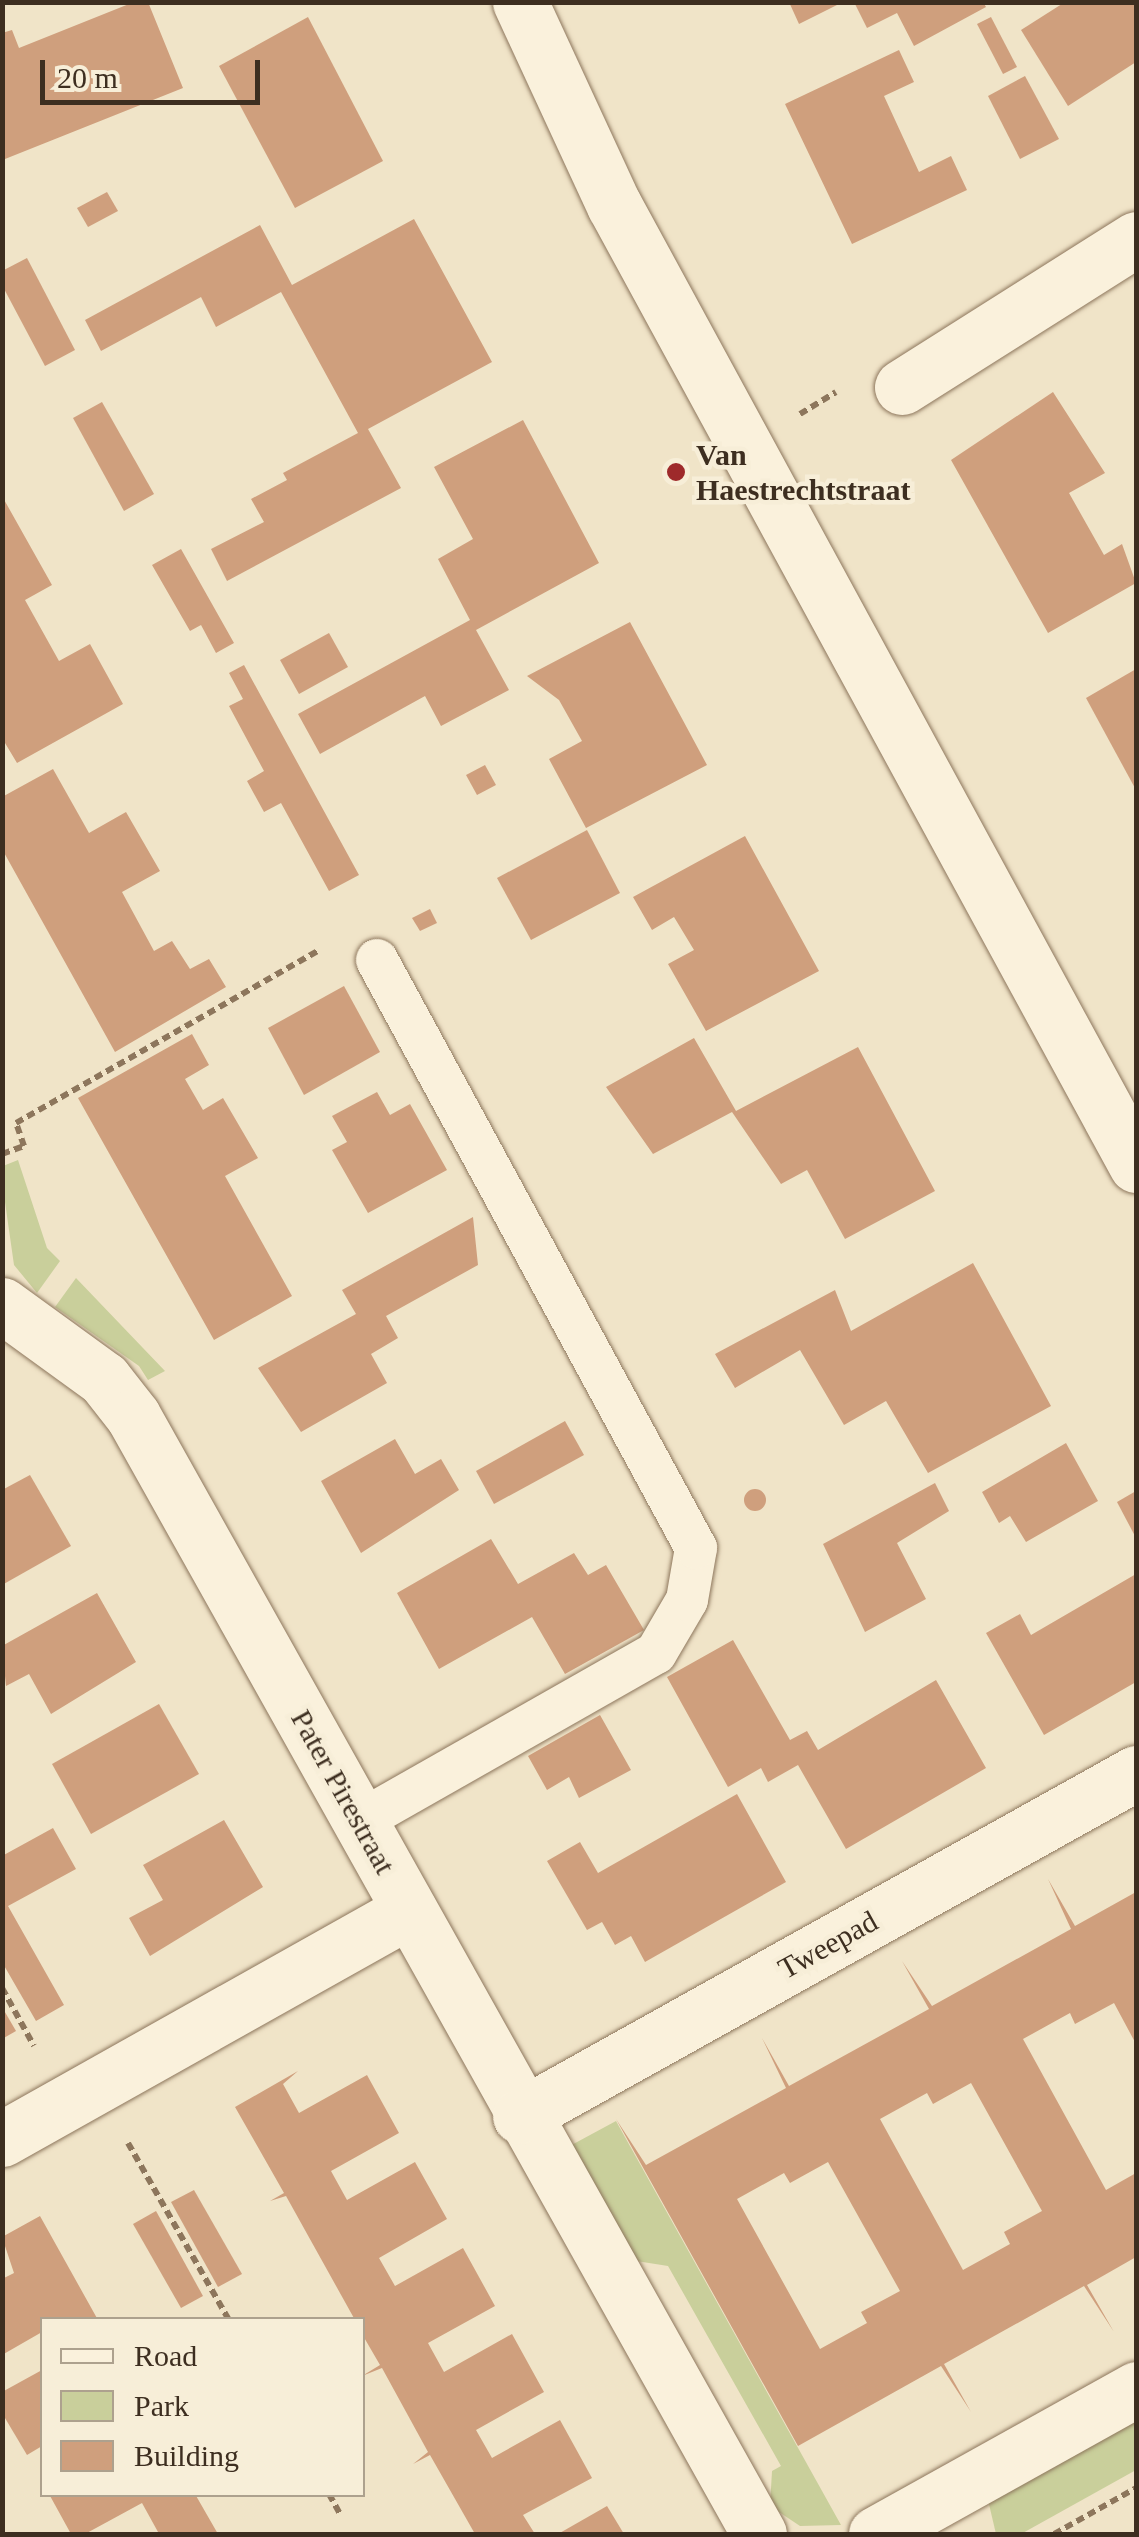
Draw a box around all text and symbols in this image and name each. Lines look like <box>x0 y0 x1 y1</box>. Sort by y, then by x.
scale bar <box>45 40 265 102</box>
text: 20 m <box>57 61 118 94</box>
place label: Van Haestrechtstraat <box>696 437 910 508</box>
marker: Van Haestrechtstraat <box>665 461 687 483</box>
street label: Pater Pirestraat <box>283 1703 403 1881</box>
street label: Tweepad <box>772 1903 884 1987</box>
legend <box>40 2317 365 2497</box>
text: Road <box>134 2339 197 2372</box>
text: Park <box>134 2389 189 2422</box>
text: Building <box>134 2439 239 2472</box>

